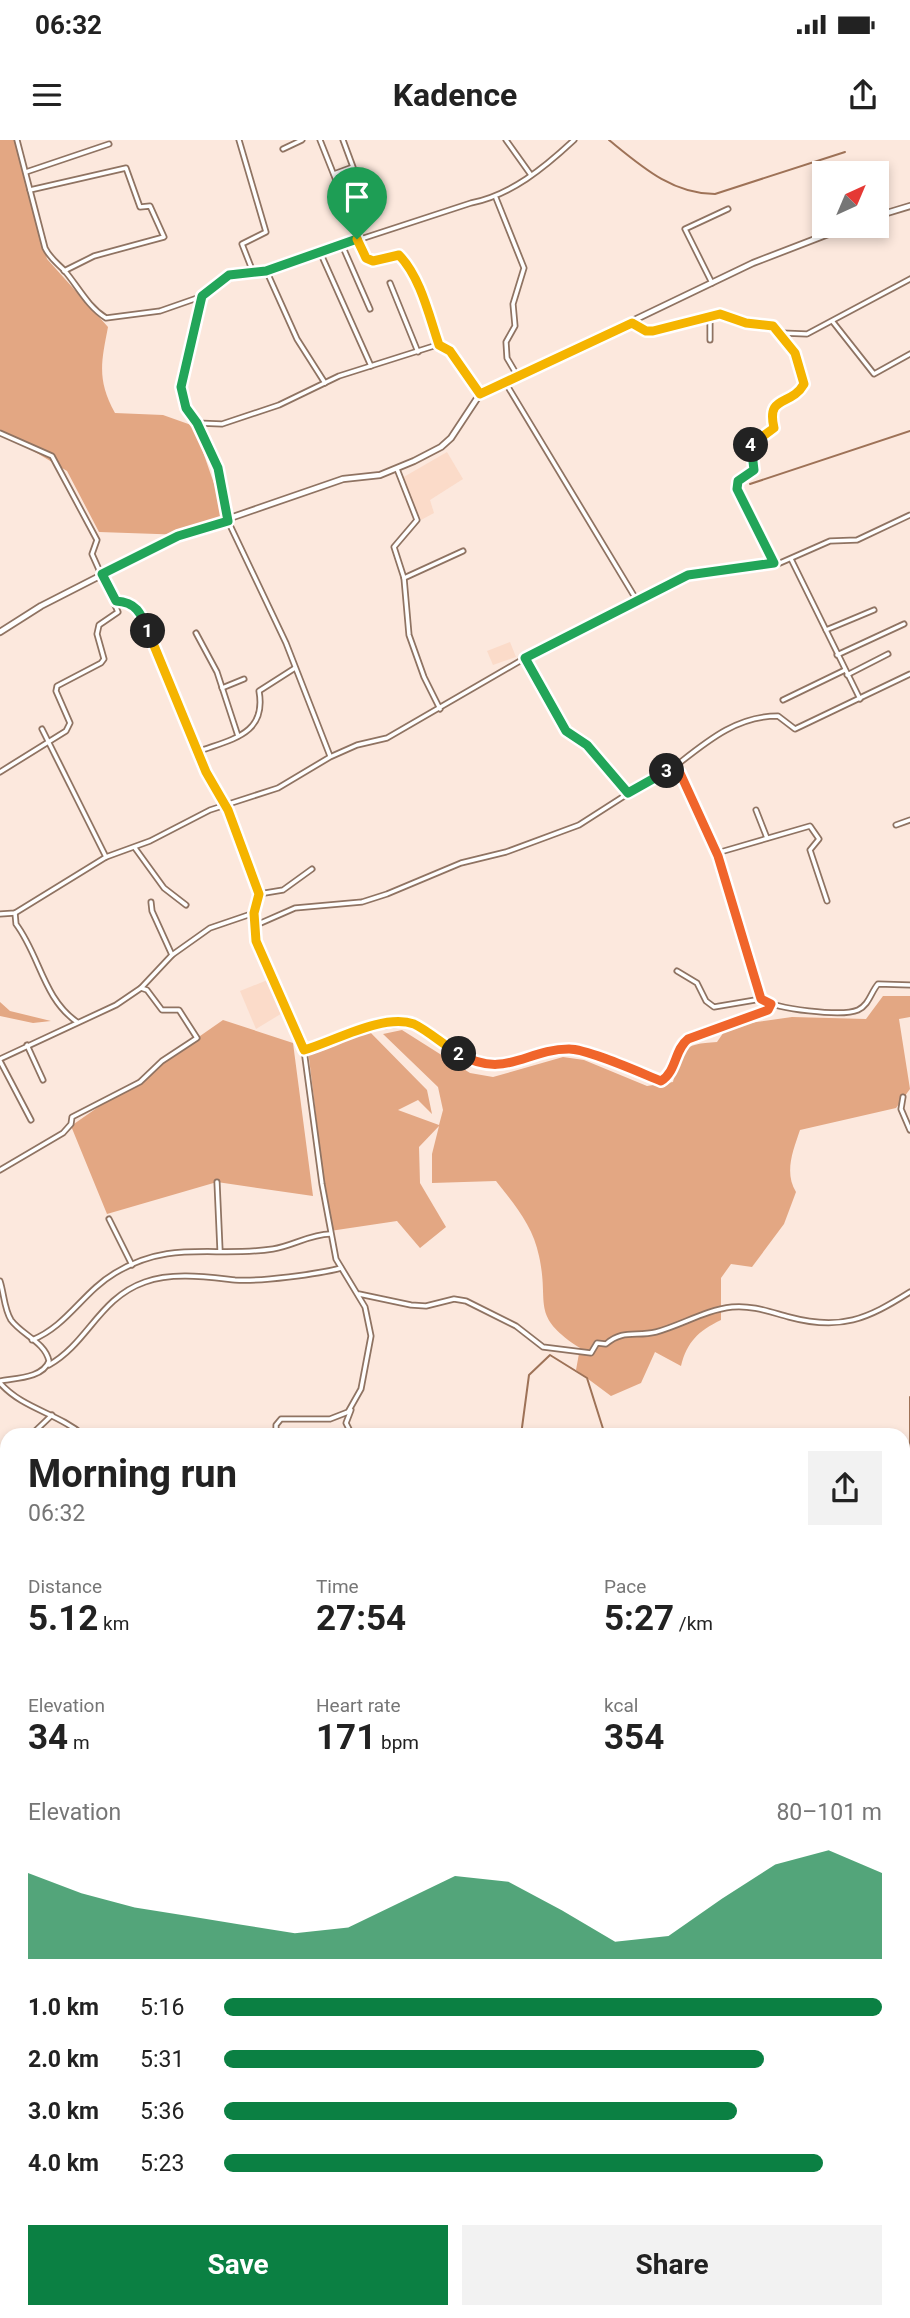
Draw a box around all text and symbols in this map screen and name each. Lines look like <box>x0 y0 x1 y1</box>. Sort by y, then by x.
text: 06:32 <box>35 10 102 40</box>
icon: menu <box>28 76 66 114</box>
text: Kadence <box>393 76 517 114</box>
icon: share <box>844 76 882 114</box>
north arrow <box>812 161 889 238</box>
map controls <box>812 161 889 238</box>
pin <box>327 167 387 239</box>
icon: arrive <box>338 178 376 216</box>
pin: 4 <box>734 428 768 462</box>
text: 4 <box>745 433 756 456</box>
pin: 1 <box>130 614 166 648</box>
text: 1 <box>142 619 153 642</box>
pin: 3 <box>650 754 684 788</box>
text: 3 <box>661 759 672 782</box>
pin: 2 <box>442 1037 476 1072</box>
text: 2 <box>453 1042 464 1065</box>
button: share <box>808 1451 882 1525</box>
text: Morning run <box>28 1452 237 1496</box>
text: 06:32 <box>28 1500 85 1527</box>
text: Distance <box>28 1575 102 1598</box>
text: Time <box>316 1575 359 1598</box>
text: Pace <box>604 1575 646 1598</box>
text: 5.12 <box>28 1598 98 1639</box>
text: 27:54 <box>316 1598 406 1639</box>
text: 5:27 <box>604 1598 674 1639</box>
text: km <box>98 1612 129 1635</box>
text: /km <box>674 1612 713 1635</box>
text: Elevation <box>28 1694 105 1717</box>
text: Heart rate <box>316 1694 401 1717</box>
text: kcal <box>604 1694 638 1717</box>
text: 34 <box>28 1717 68 1758</box>
text: 171 <box>316 1717 376 1758</box>
text: 354 <box>604 1717 664 1758</box>
text: m <box>68 1731 90 1754</box>
text: bpm <box>376 1731 419 1754</box>
text: Elevation <box>28 1799 121 1826</box>
text: 80–101 m <box>776 1799 882 1826</box>
text: 1.0 km <box>28 1994 99 2021</box>
text: 5:16 <box>140 1994 184 2021</box>
text: 2.0 km <box>28 2046 99 2073</box>
text: 5:31 <box>140 2046 184 2073</box>
text: 3.0 km <box>28 2098 99 2125</box>
text: 5:36 <box>140 2098 184 2125</box>
text: 4.0 km <box>28 2150 99 2177</box>
text: 5:23 <box>140 2150 184 2177</box>
button: Save <box>28 2225 448 2305</box>
button: Share <box>462 2225 882 2305</box>

